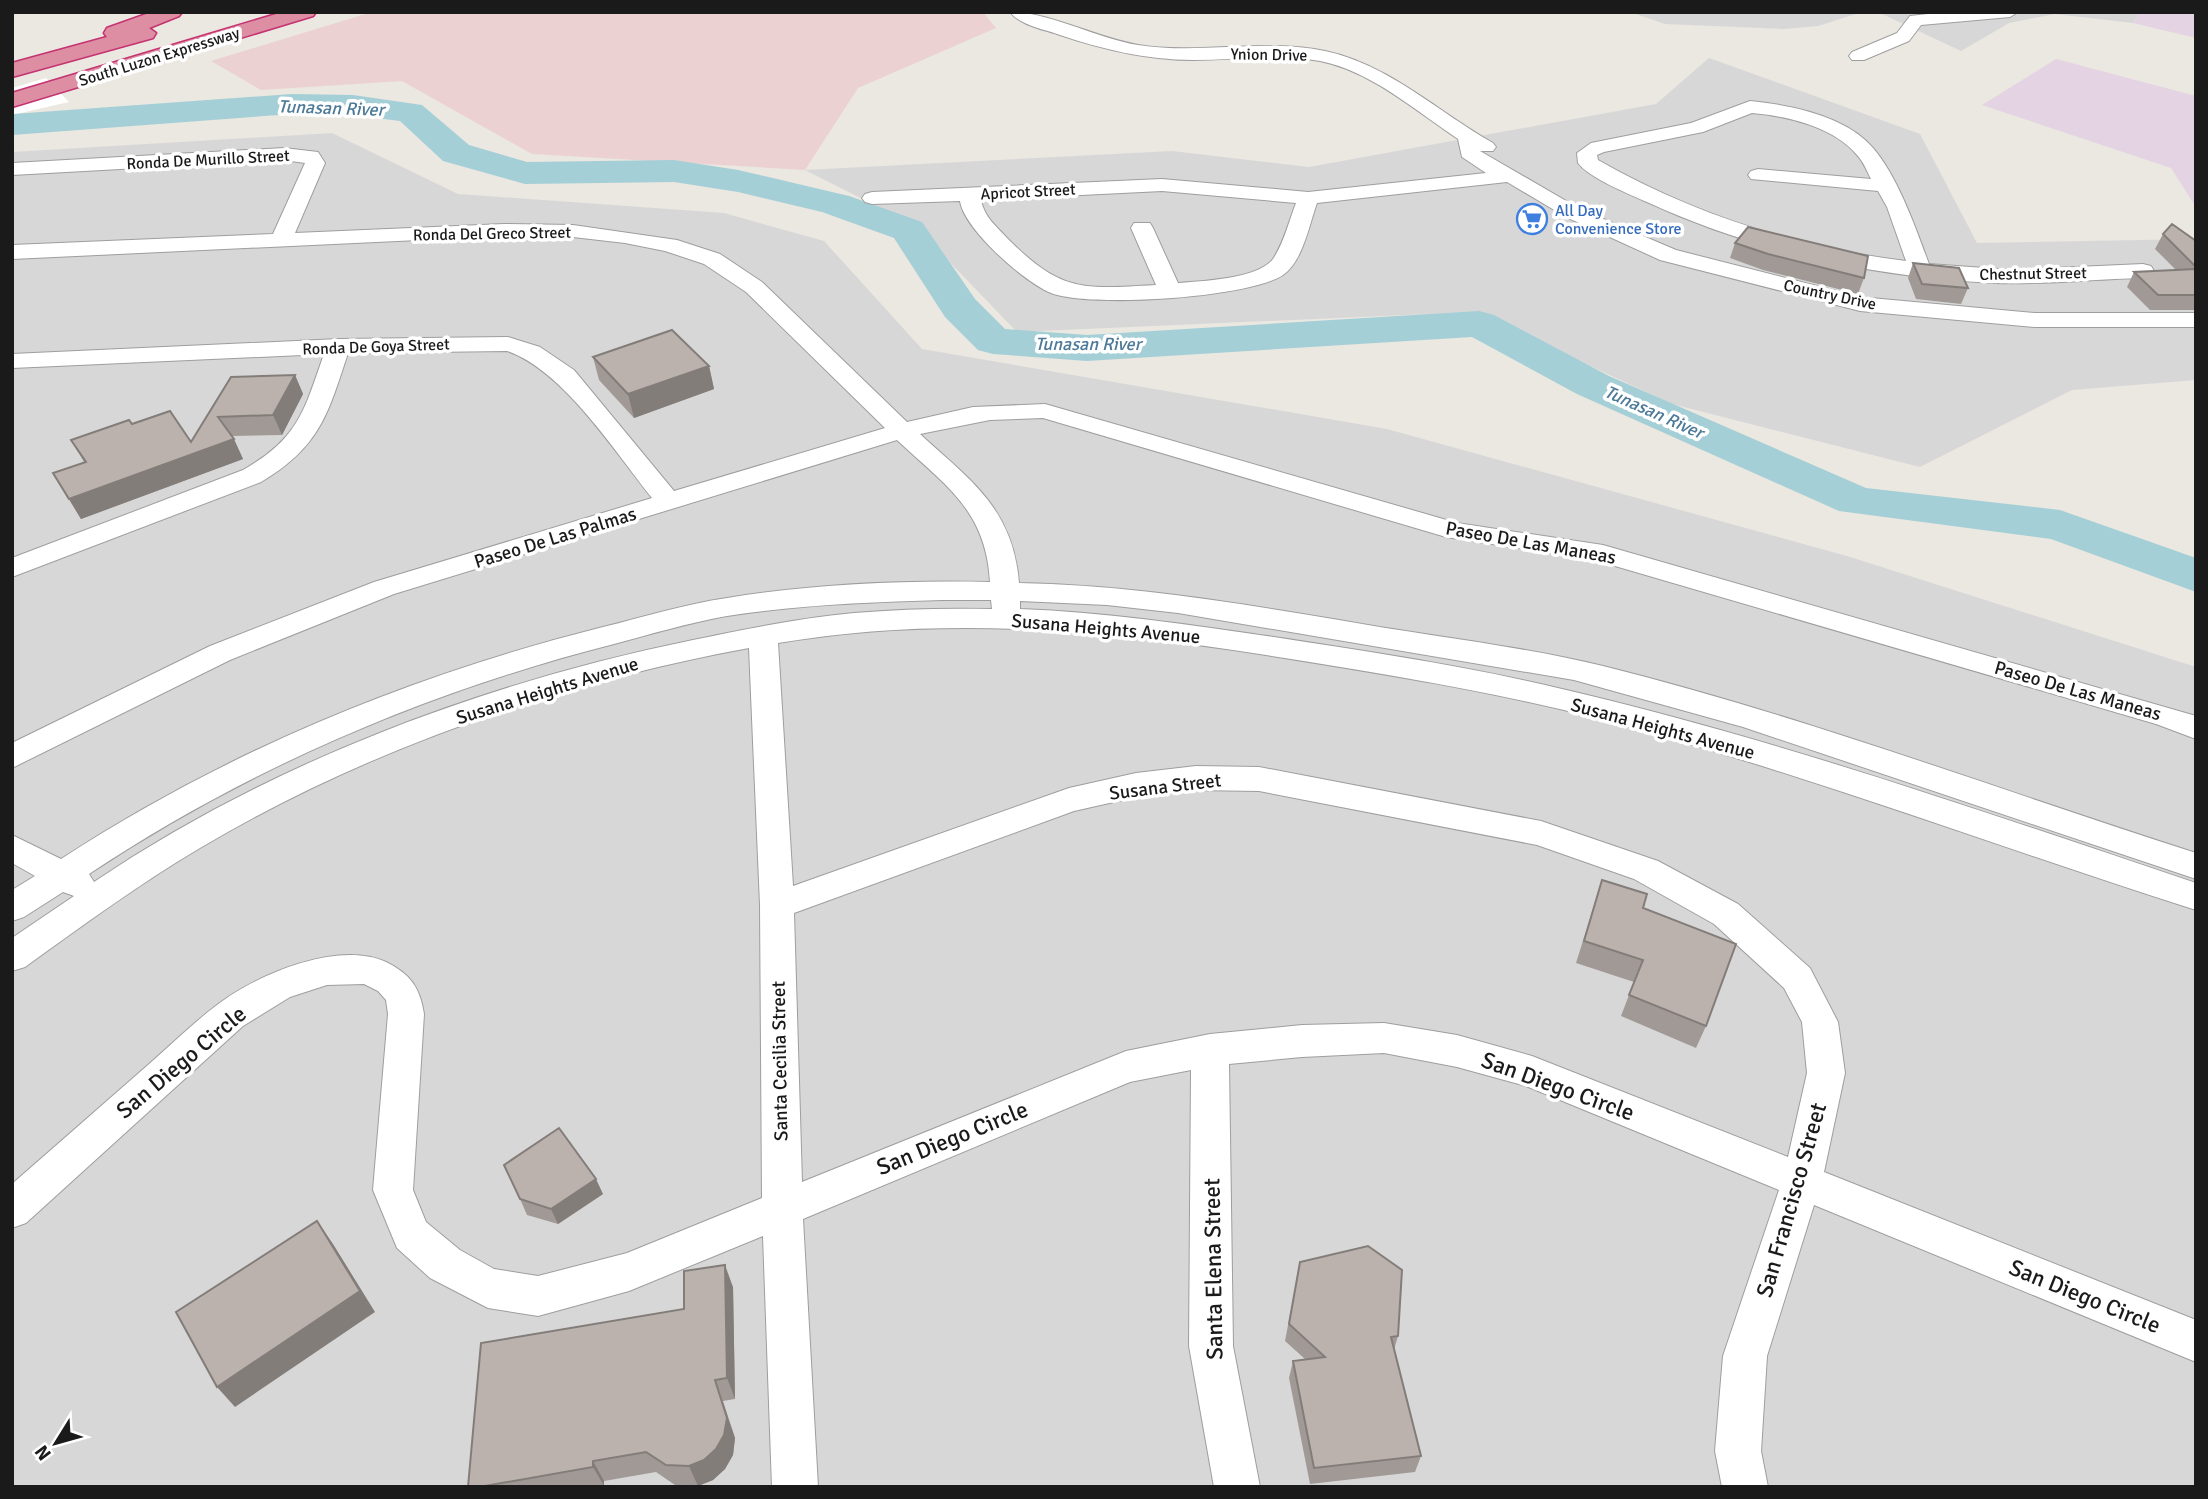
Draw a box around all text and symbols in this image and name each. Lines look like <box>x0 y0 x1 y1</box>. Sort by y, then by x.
street label: South Luzon Expressway <box>76 23 243 91</box>
street label: Ynion Drive <box>1230 44 1308 66</box>
water label: Tunasan River <box>278 95 387 121</box>
street label: Ronda De Murillo Street <box>126 146 290 174</box>
street label: Apricot Street <box>980 180 1077 204</box>
place label: All Day Convenience Store <box>1555 201 1681 239</box>
supermarket icon: All Day Convenience Store <box>1515 202 1549 236</box>
street label: Ronda Del Greco Street <box>413 223 572 245</box>
street label: Chestnut Street <box>1979 263 2087 285</box>
street label: Country Drive <box>1782 275 1878 315</box>
water label: Tunasan River <box>1035 333 1143 355</box>
street label: Ronda De Goya Street <box>302 334 450 360</box>
water label: Tunasan River <box>1601 380 1709 445</box>
street label: Paseo De Las Palmas <box>471 502 639 574</box>
street label: Paseo De Las Maneas <box>1444 516 1618 570</box>
street label: Susana Heights Avenue <box>1010 609 1201 649</box>
street label: Susana Heights Avenue <box>453 652 641 730</box>
street label: Paseo De Las Maneas <box>1991 656 2164 726</box>
street label: Susana Heights Avenue <box>1568 693 1757 765</box>
street label: Susana Street <box>1108 768 1223 806</box>
street label: Santa Cecilia Street <box>767 980 793 1141</box>
street label: San Diego Circle <box>110 1000 252 1125</box>
street label: San Diego Circle <box>1477 1045 1638 1128</box>
street label: San Diego Circle <box>872 1095 1032 1182</box>
street label: San Francisco Street <box>1750 1100 1833 1301</box>
street label: Santa Elena Street <box>1197 1178 1230 1360</box>
street label: San Diego Circle <box>2005 1253 2165 1340</box>
north arrow <box>21 1408 91 1478</box>
text: N <box>30 1440 57 1465</box>

